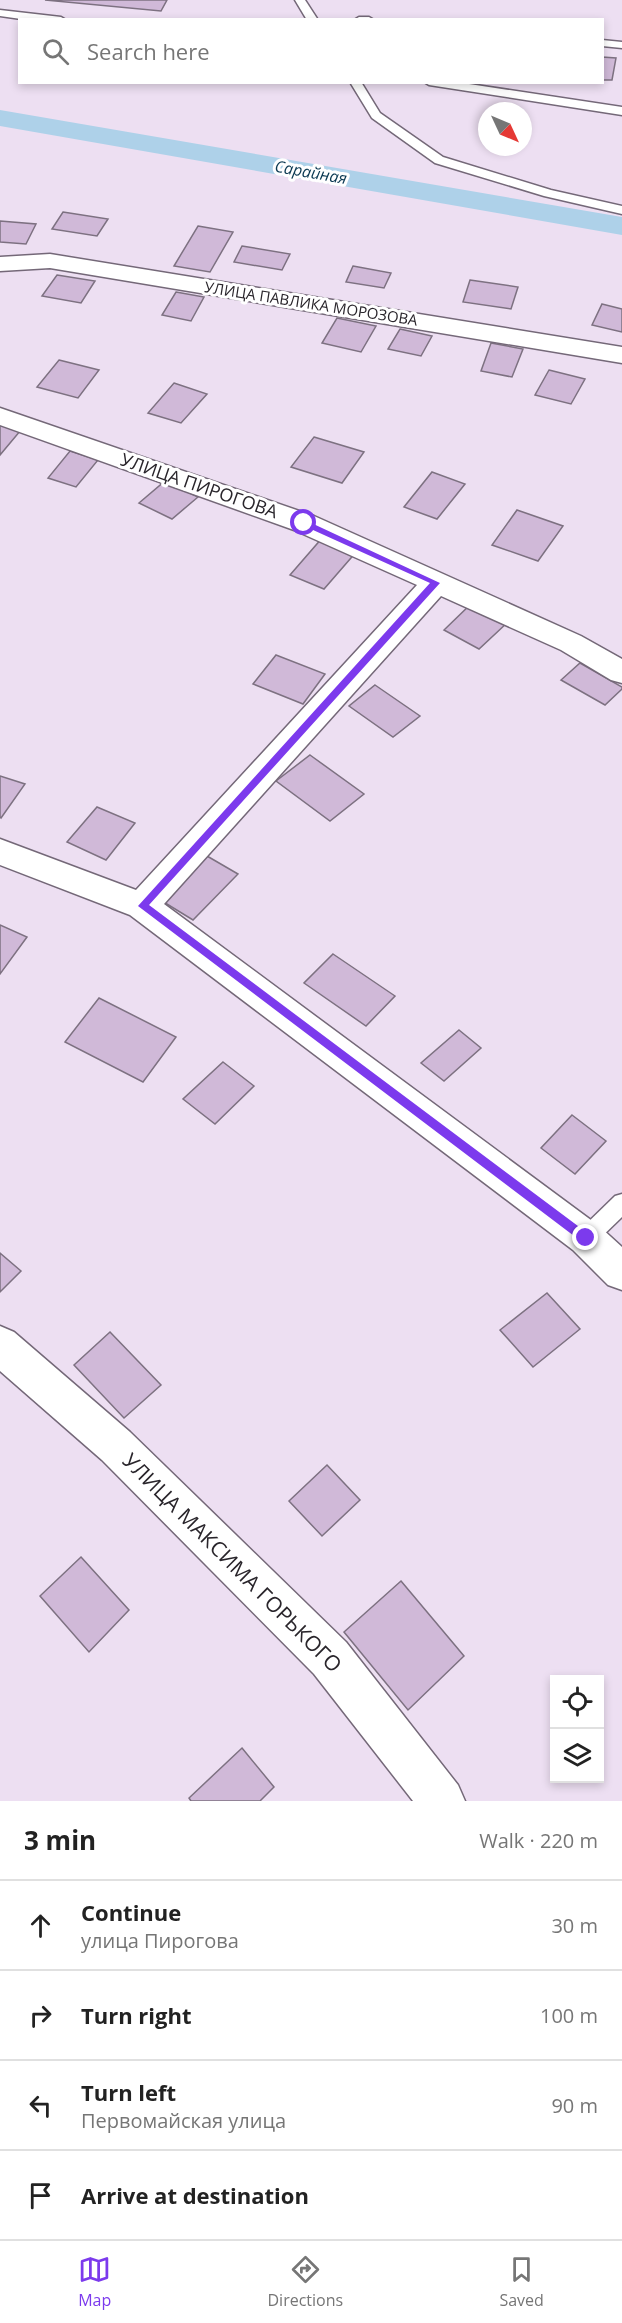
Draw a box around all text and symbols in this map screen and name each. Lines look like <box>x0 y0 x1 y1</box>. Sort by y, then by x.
search box <box>18 18 604 84</box>
icon: search <box>39 35 72 68</box>
text: Search here <box>87 36 210 66</box>
north arrow <box>478 102 532 156</box>
water label: Сарайная <box>273 155 349 189</box>
street label: УЛИЦА ПАВЛИКА МОРОЗОВА <box>203 276 420 330</box>
street label: УЛИЦА ПИРОГОВА <box>118 447 282 523</box>
route start <box>290 509 316 535</box>
route end <box>572 1224 598 1250</box>
street label: УЛИЦА МАКСИМА ГОРЬКОГО <box>117 1447 348 1678</box>
map controls <box>550 1675 604 1783</box>
button: locate <box>550 1675 604 1729</box>
button: layers <box>550 1729 604 1783</box>
text: 3 min <box>24 1822 96 1858</box>
text: Walk · 220 m <box>479 1827 598 1854</box>
text: Continue <box>81 1897 181 1927</box>
icon: ahead <box>24 1909 57 1942</box>
text: 30 m <box>551 1912 598 1939</box>
text: улица Пирогова <box>81 1927 239 1954</box>
icon: right <box>24 1999 57 2032</box>
text: Turn right <box>81 2000 192 2030</box>
text: 100 m <box>540 2002 598 2029</box>
text: Turn left <box>81 2077 176 2107</box>
icon: left <box>24 2089 57 2122</box>
text: 90 m <box>551 2092 598 2119</box>
text: Первомайская улица <box>81 2107 286 2134</box>
icon: arrive <box>24 2179 57 2212</box>
text: Arrive at destination <box>81 2180 309 2210</box>
tab: Map <box>78 2253 111 2311</box>
tab: Directions <box>268 2253 343 2311</box>
tab: Saved <box>499 2253 544 2311</box>

